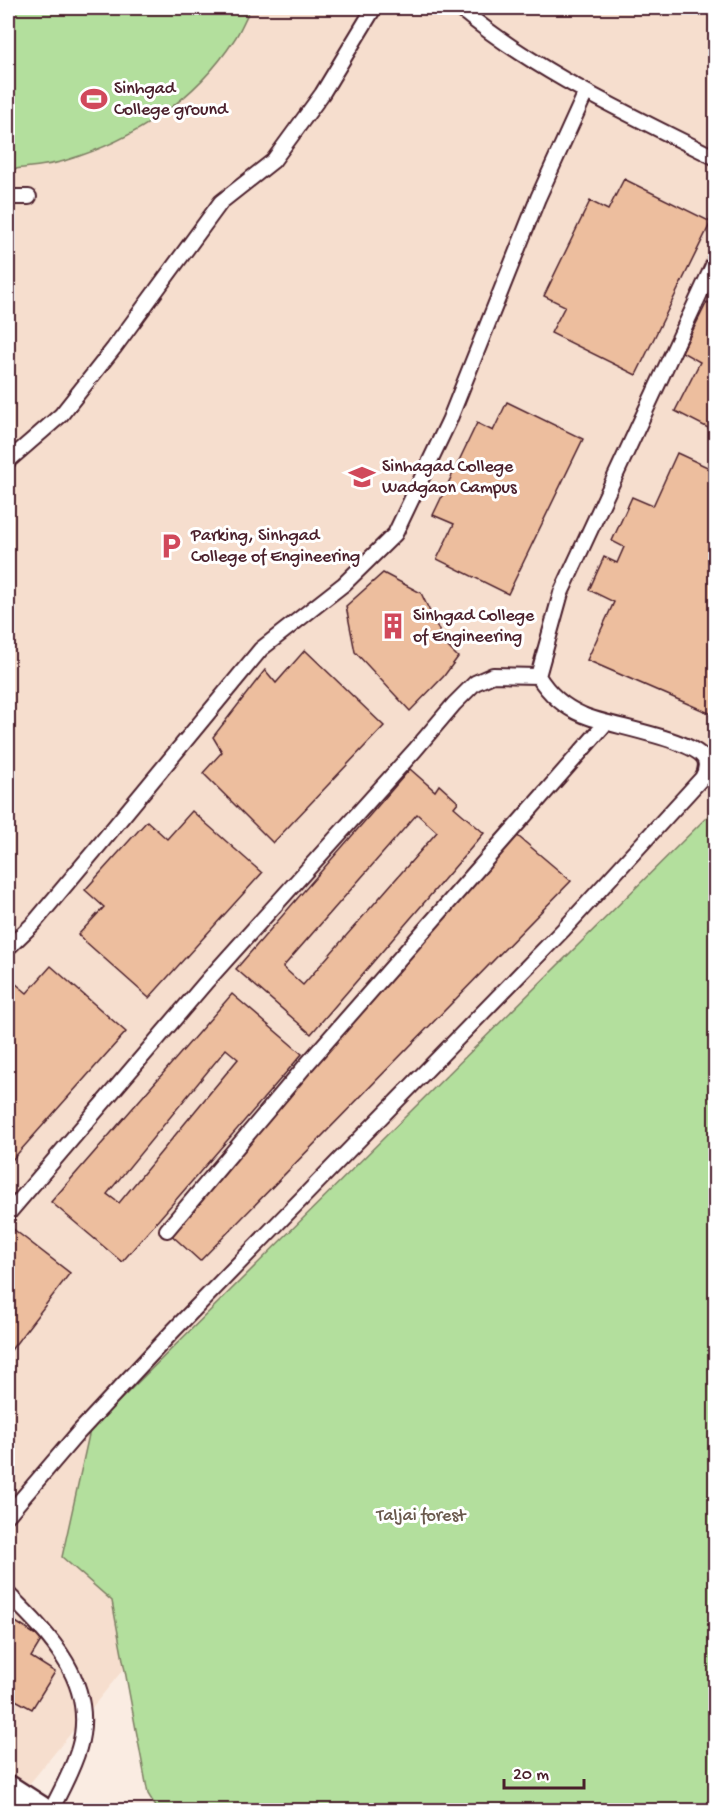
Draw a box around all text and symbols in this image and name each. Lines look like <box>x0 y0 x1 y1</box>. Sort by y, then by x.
place label: Sinhgad College ground <box>114 79 229 121</box>
sports icon: Sinhgad College ground <box>79 84 109 114</box>
place label: Sinhagad College Wadgaon Campus <box>382 457 518 499</box>
school or university icon: Sinhagad College Wadgaon Campus <box>347 462 377 492</box>
place label: Parking, Sinhgad College of Engineering <box>190 526 360 568</box>
parking icon: Parking, Sinhgad College of Engineering <box>156 531 186 561</box>
place label: Sinhgad College of Engineering <box>413 606 535 648</box>
building icon: Sinhgad College of Engineering <box>378 611 408 641</box>
park label: Taljai forest <box>376 1506 467 1527</box>
scale bar <box>504 1752 584 1790</box>
text: 20 m <box>513 1765 549 1786</box>

